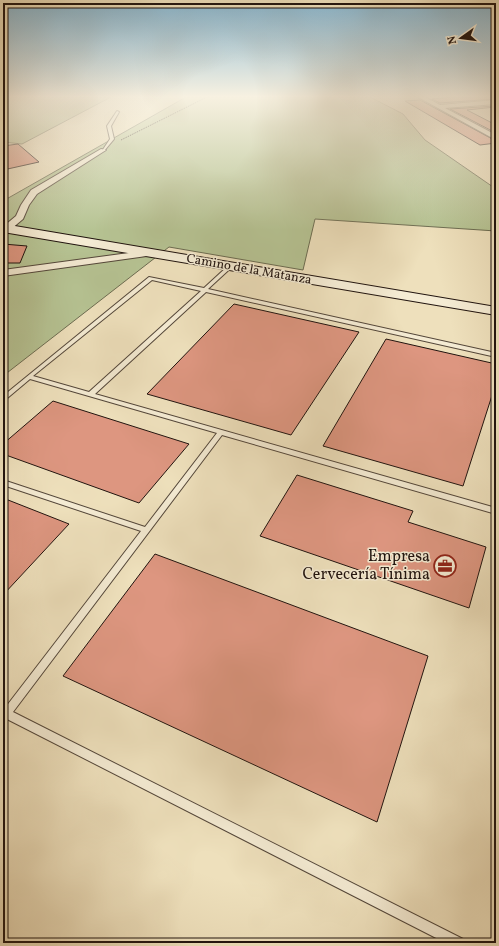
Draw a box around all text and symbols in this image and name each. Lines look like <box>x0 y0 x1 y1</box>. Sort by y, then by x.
north arrow <box>441 18 481 58</box>
text: N <box>445 34 461 46</box>
street label: Camino de la Matanza <box>185 250 313 290</box>
place label: Empresa Cervecería Tínima <box>302 546 430 586</box>
office icon: Empresa Cervecería Tínima <box>432 553 458 579</box>

